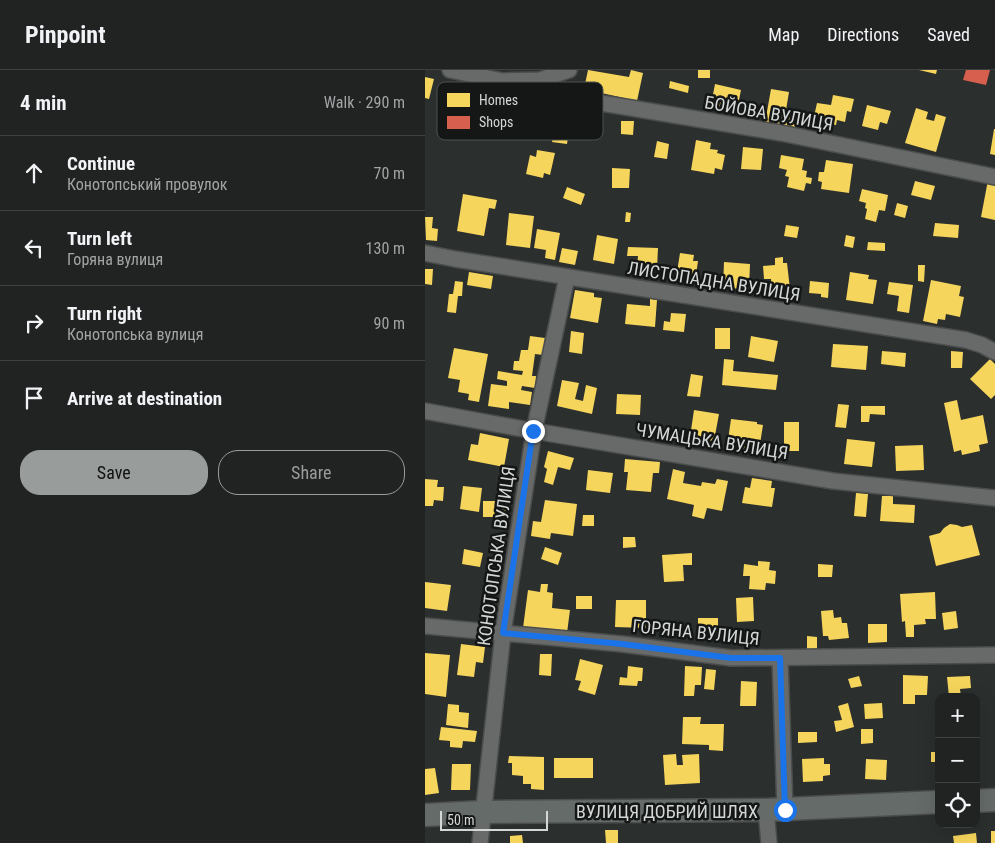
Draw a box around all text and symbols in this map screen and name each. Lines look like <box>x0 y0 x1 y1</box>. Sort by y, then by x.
text: Pinpoint <box>25 21 106 49</box>
text: Map <box>768 24 799 45</box>
text: Directions <box>827 24 899 45</box>
text: Saved <box>927 24 970 45</box>
legend <box>437 82 603 140</box>
text: 4 min <box>20 91 67 115</box>
street label: БОЙОВА ВУЛИЦЯ <box>703 91 835 135</box>
text: Homes <box>479 92 518 108</box>
text: Walk · 290 m <box>324 93 405 112</box>
text: Shops <box>479 114 513 130</box>
text: Continue <box>67 152 135 175</box>
icon: ahead <box>20 159 48 187</box>
text: 70 m <box>373 164 405 183</box>
text: Конотопський провулок <box>67 175 227 194</box>
text: Turn left <box>67 227 132 250</box>
icon: left <box>20 234 48 262</box>
text: 130 m <box>366 239 405 258</box>
text: Горяна вулиця <box>67 250 163 269</box>
street label: ЛИСТОПАДНА ВУЛИЦЯ <box>626 257 802 305</box>
text: Turn right <box>67 302 142 325</box>
icon: right <box>20 309 48 337</box>
text: 90 m <box>373 314 405 333</box>
text: Конотопська вулиця <box>67 325 203 344</box>
icon: arrive <box>20 384 48 412</box>
text: Arrive at destination <box>67 387 222 410</box>
street label: ЧУМАЦЬКА ВУЛИЦЯ <box>634 419 790 463</box>
route end <box>522 420 545 443</box>
button: Save <box>20 450 208 495</box>
button: Share <box>218 450 405 495</box>
street label: КОНОТОПСЬКА ВУЛИЦЯ <box>473 465 519 647</box>
street label: ГОРЯНА ВУЛИЦЯ <box>631 615 761 649</box>
map controls <box>935 693 980 828</box>
button: + <box>935 693 980 738</box>
button: − <box>935 738 980 783</box>
button: locate <box>935 783 980 828</box>
route start <box>774 799 797 822</box>
street label: ВУЛИЦЯ ДОБРИЙ ШЛЯХ <box>576 801 758 822</box>
scale bar <box>440 808 547 831</box>
text: 50 m <box>447 812 475 828</box>

